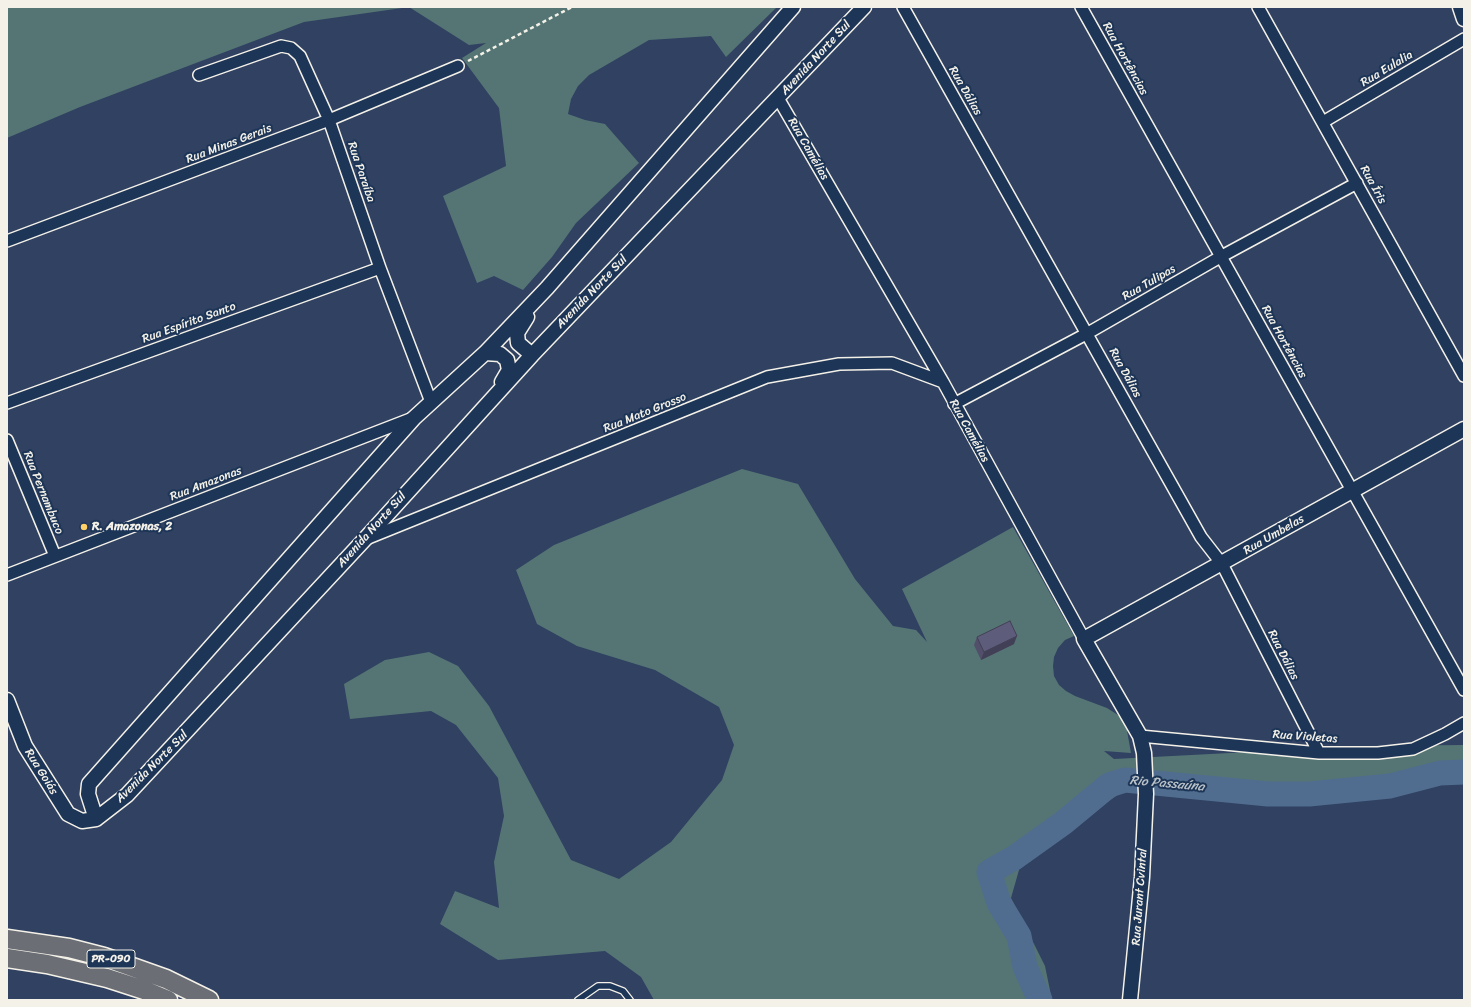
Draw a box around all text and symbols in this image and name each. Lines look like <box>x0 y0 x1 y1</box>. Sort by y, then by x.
street label: Avenida Norte Sul <box>778 18 854 98</box>
street label: Rua Hortências <box>1099 20 1151 98</box>
street label: Rua Eulalia <box>1358 48 1416 90</box>
street label: Rua Dálias <box>945 64 985 118</box>
street label: Rua Camélias <box>784 115 832 183</box>
street label: Rua Minas Gerais <box>184 121 274 167</box>
street label: Rua Paraíba <box>344 140 378 204</box>
street label: Rua Íris <box>1357 163 1389 207</box>
street label: Avenida Norte Sul <box>553 252 631 332</box>
street label: Rua Tulipas <box>1120 262 1178 304</box>
street label: Rua Espírito Santo <box>140 299 238 347</box>
street label: Rua Hortências <box>1258 303 1310 381</box>
street label: Rua Dálias <box>1106 346 1144 400</box>
street label: Rua Mato Grosso <box>601 390 689 436</box>
street label: Rua Camélias <box>946 397 992 465</box>
street label: Rua Pernambuco <box>20 449 66 537</box>
street label: Rua Amazonas <box>168 464 244 504</box>
street label: Avenida Norte Sul <box>334 489 410 571</box>
street label: Rua Umbelas <box>1241 512 1307 558</box>
place label: R. Amazonas, 2 <box>92 520 172 534</box>
marker: R. Amazonas, 2 <box>79 522 89 532</box>
street label: Rua Dálias <box>1264 628 1302 682</box>
street label: Avenida Norte Sul <box>113 728 191 806</box>
street label: Rua Violetas <box>1272 728 1338 746</box>
street label: Rua Goiás <box>21 746 61 798</box>
water label: Rio Passaúna <box>1129 773 1205 795</box>
street label: Rua Jurant Cvintal <box>1129 848 1151 946</box>
road number: PR-090 <box>87 950 135 968</box>

